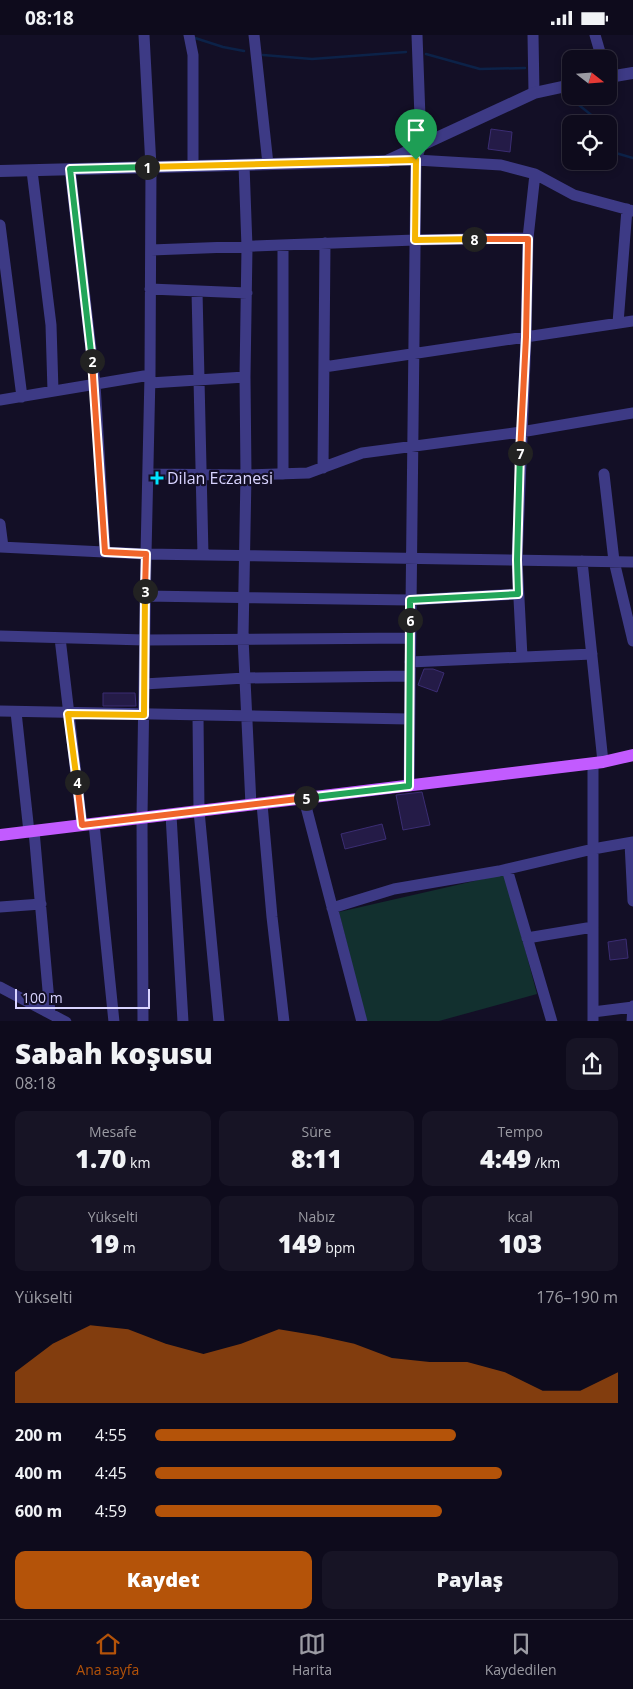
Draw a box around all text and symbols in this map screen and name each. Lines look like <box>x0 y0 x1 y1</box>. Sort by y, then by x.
text: 08:18 <box>25 5 74 31</box>
north arrow <box>562 50 618 105</box>
map controls <box>562 50 617 170</box>
pin <box>395 109 437 160</box>
button: locate <box>562 115 617 170</box>
icon: arrive <box>402 116 430 144</box>
pin: 1 <box>134 155 160 179</box>
text: 1 <box>143 158 152 177</box>
pin: 8 <box>462 227 486 251</box>
text: 8 <box>470 230 479 249</box>
pin: 2 <box>80 349 104 373</box>
text: 2 <box>88 352 97 371</box>
pin: 7 <box>508 441 532 465</box>
text: 7 <box>516 444 525 463</box>
place label: Dilan Eczanesi <box>167 467 273 489</box>
marker: Dilan Eczanesi <box>151 472 163 484</box>
pin: 3 <box>132 579 158 603</box>
text: 3 <box>141 582 150 601</box>
pin: 6 <box>398 607 422 633</box>
text: 6 <box>406 611 415 630</box>
pin: 4 <box>64 769 90 795</box>
text: 4 <box>73 773 82 792</box>
pin: 5 <box>294 785 318 811</box>
text: 5 <box>302 789 311 808</box>
scale bar <box>15 987 150 1010</box>
text: 100 m <box>22 988 63 1007</box>
text: Sabah koşusu <box>15 1034 213 1072</box>
button: share <box>566 1038 618 1090</box>
text: 08:18 <box>15 1072 56 1094</box>
text: Mesafe <box>89 1122 137 1141</box>
text: Süre <box>302 1122 331 1141</box>
text: Tempo <box>497 1122 543 1141</box>
text: 1.70 <box>75 1141 126 1175</box>
text: 8:11 <box>291 1141 342 1175</box>
text: 4:49 <box>480 1141 531 1175</box>
text: km <box>126 1153 150 1172</box>
text: /km <box>531 1153 560 1172</box>
text: Yükselti <box>88 1207 138 1226</box>
text: Nabız <box>298 1207 335 1226</box>
text: kcal <box>507 1207 533 1226</box>
text: 19 <box>90 1226 119 1260</box>
text: 149 <box>278 1226 322 1260</box>
text: 103 <box>498 1226 542 1260</box>
text: m <box>119 1238 136 1257</box>
text: bpm <box>322 1238 355 1257</box>
text: Yükselti <box>15 1286 73 1308</box>
text: 176–190 m <box>536 1286 618 1308</box>
text: 200 m <box>15 1424 62 1446</box>
text: 4:55 <box>95 1424 127 1446</box>
text: 400 m <box>15 1462 62 1484</box>
text: 4:45 <box>95 1462 127 1484</box>
text: 600 m <box>15 1500 62 1522</box>
text: 4:59 <box>95 1500 127 1522</box>
button: Kaydet <box>15 1551 312 1609</box>
button: Paylaş <box>322 1551 618 1609</box>
tab: Ana sayfa <box>76 1630 139 1679</box>
tab: Harita <box>292 1630 332 1679</box>
tab: Kaydedilen <box>485 1630 557 1679</box>

